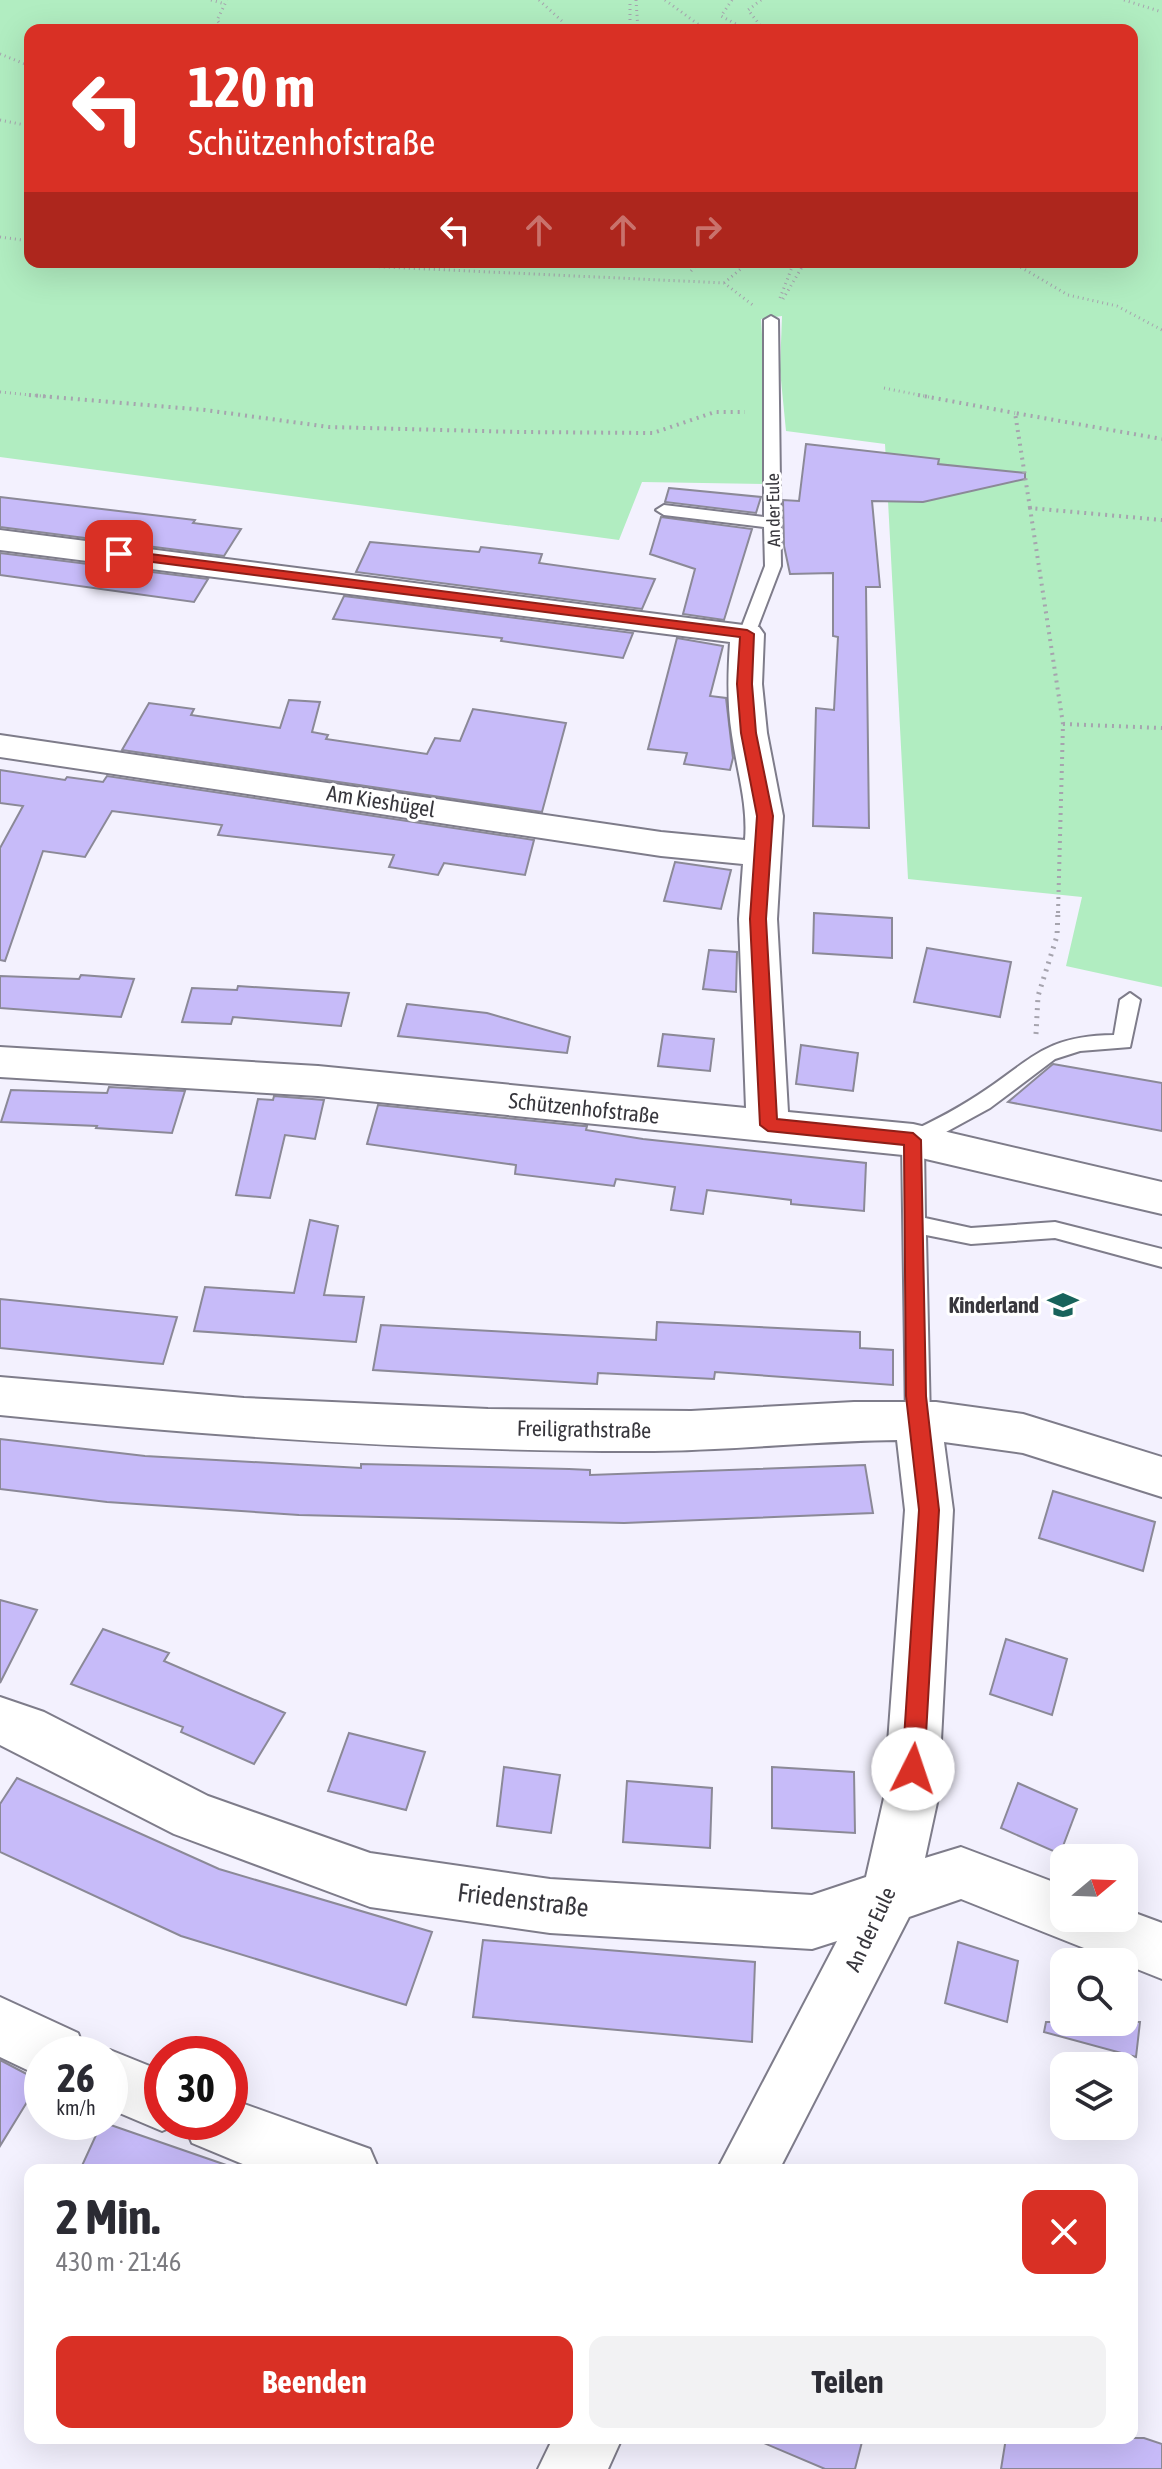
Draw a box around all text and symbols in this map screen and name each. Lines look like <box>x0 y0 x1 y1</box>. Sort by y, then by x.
text: 120 m <box>188 55 315 119</box>
icon: left <box>56 56 160 160</box>
text: Schützenhofstraße <box>188 121 435 163</box>
icon: left <box>433 208 477 252</box>
icon: ahead <box>517 208 561 252</box>
icon: ahead <box>601 208 645 252</box>
icon: right <box>685 208 729 252</box>
street label: An der Eule <box>762 473 784 547</box>
pin <box>85 520 153 588</box>
icon: arrive <box>97 532 141 576</box>
street label: Am Kieshügel <box>325 780 437 822</box>
street label: Schützenhofstraße <box>507 1087 661 1129</box>
school or university icon: Kinderland <box>1046 1288 1080 1322</box>
place label: Kinderland <box>948 1292 1039 1318</box>
street label: Freiligrathstraße <box>517 1415 651 1443</box>
position arrow <box>871 1727 955 1811</box>
north arrow <box>1050 1844 1138 1932</box>
map controls <box>1050 1844 1138 2140</box>
street label: Friedenstraße <box>456 1877 590 1923</box>
street label: An der Eule <box>839 1883 901 1975</box>
button: search <box>1050 1948 1138 2036</box>
speed limit sign: 30 <box>144 2036 248 2140</box>
button: layers <box>1050 2052 1138 2140</box>
text: 26 <box>57 2055 95 2100</box>
text: km/h <box>56 2096 96 2119</box>
text: 2 Min. <box>56 2189 160 2244</box>
button: close <box>1022 2190 1106 2274</box>
text: 430 m · 21:46 <box>56 2247 181 2277</box>
button: Beenden <box>56 2336 573 2428</box>
button: Teilen <box>589 2336 1106 2428</box>

